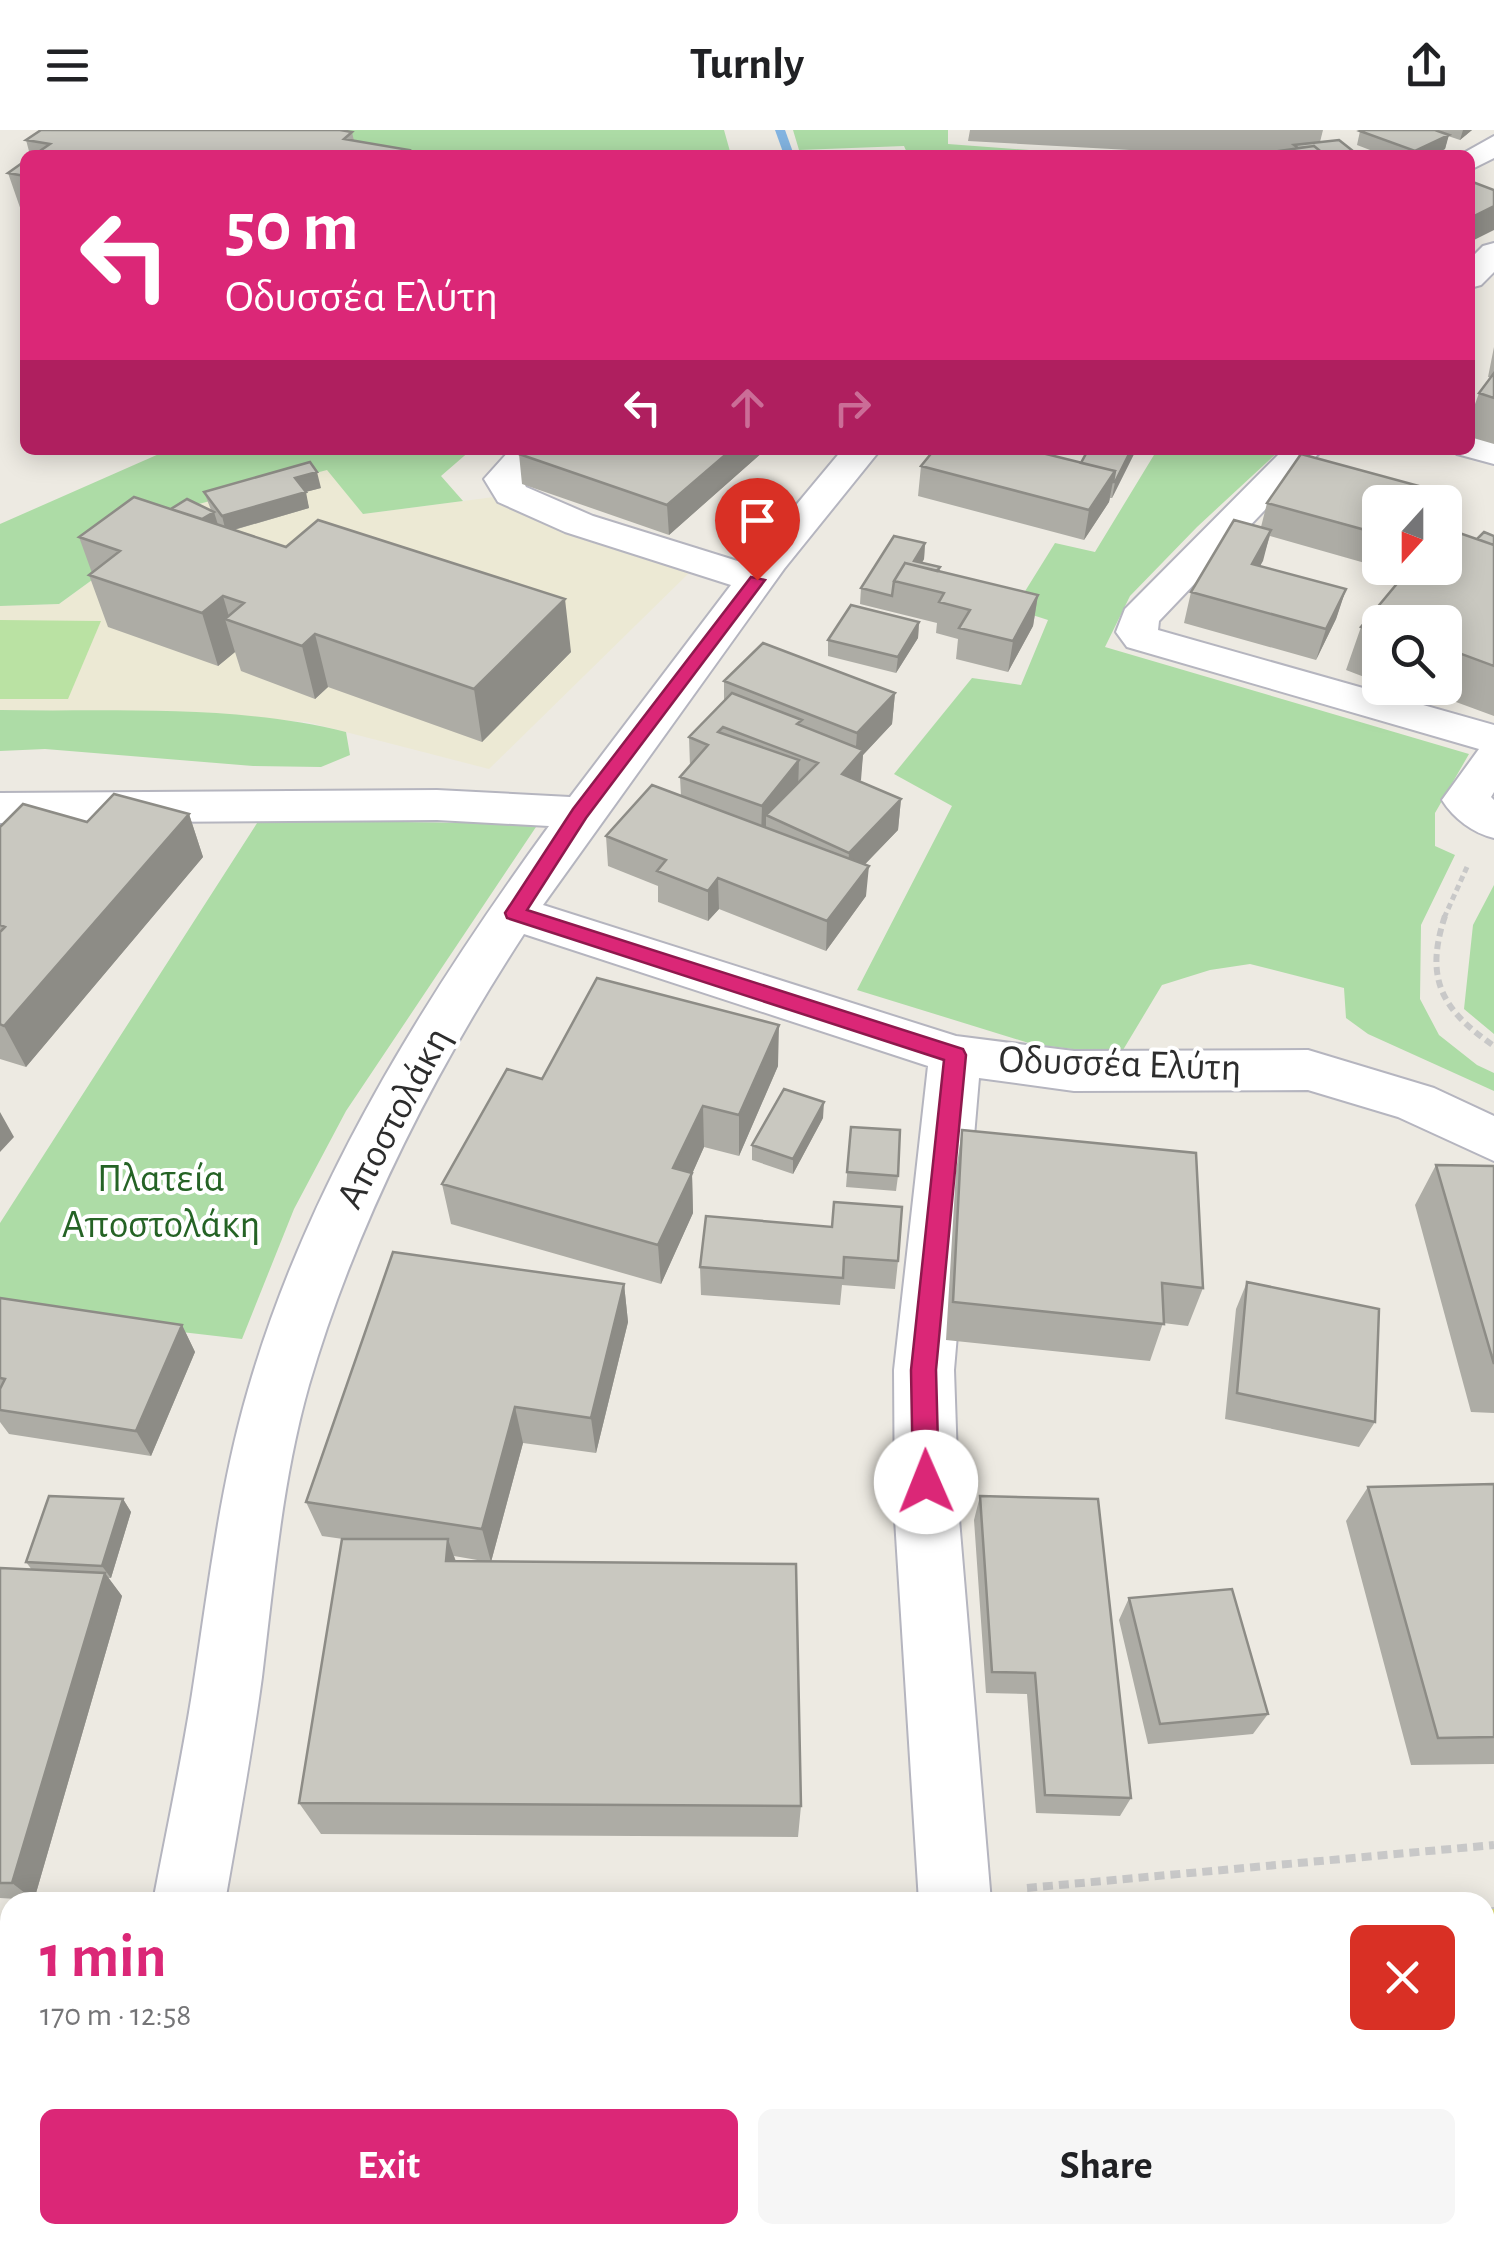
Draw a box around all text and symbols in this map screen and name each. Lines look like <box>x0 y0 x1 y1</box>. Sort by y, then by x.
icon: menu <box>40 38 95 93</box>
icon: share <box>1399 38 1454 93</box>
text: Turnly <box>690 42 804 87</box>
icon: left <box>60 190 190 320</box>
text: 50 m <box>225 193 359 263</box>
text: Οδυσσέα Ελύτη <box>225 275 498 320</box>
icon: left <box>615 380 670 435</box>
icon: ahead <box>720 380 775 435</box>
icon: right <box>825 380 880 435</box>
pin <box>715 478 800 581</box>
north arrow <box>1362 485 1462 585</box>
map controls <box>1362 485 1462 705</box>
icon: arrive <box>730 493 785 548</box>
button: search <box>1362 605 1462 705</box>
street label: Αποστολάκη <box>330 1021 458 1215</box>
street label: Οδυσσέα Ελύτη <box>998 1040 1242 1088</box>
park label: Πλατεία Αποστολάκη <box>62 1159 260 1245</box>
position arrow <box>874 1430 978 1534</box>
button: close <box>1350 1925 1455 2030</box>
text: 1 min <box>40 1928 166 1988</box>
text: 170 m · 12:58 <box>40 1999 191 2031</box>
button: Exit <box>40 2109 738 2224</box>
button: Share <box>758 2109 1455 2224</box>

